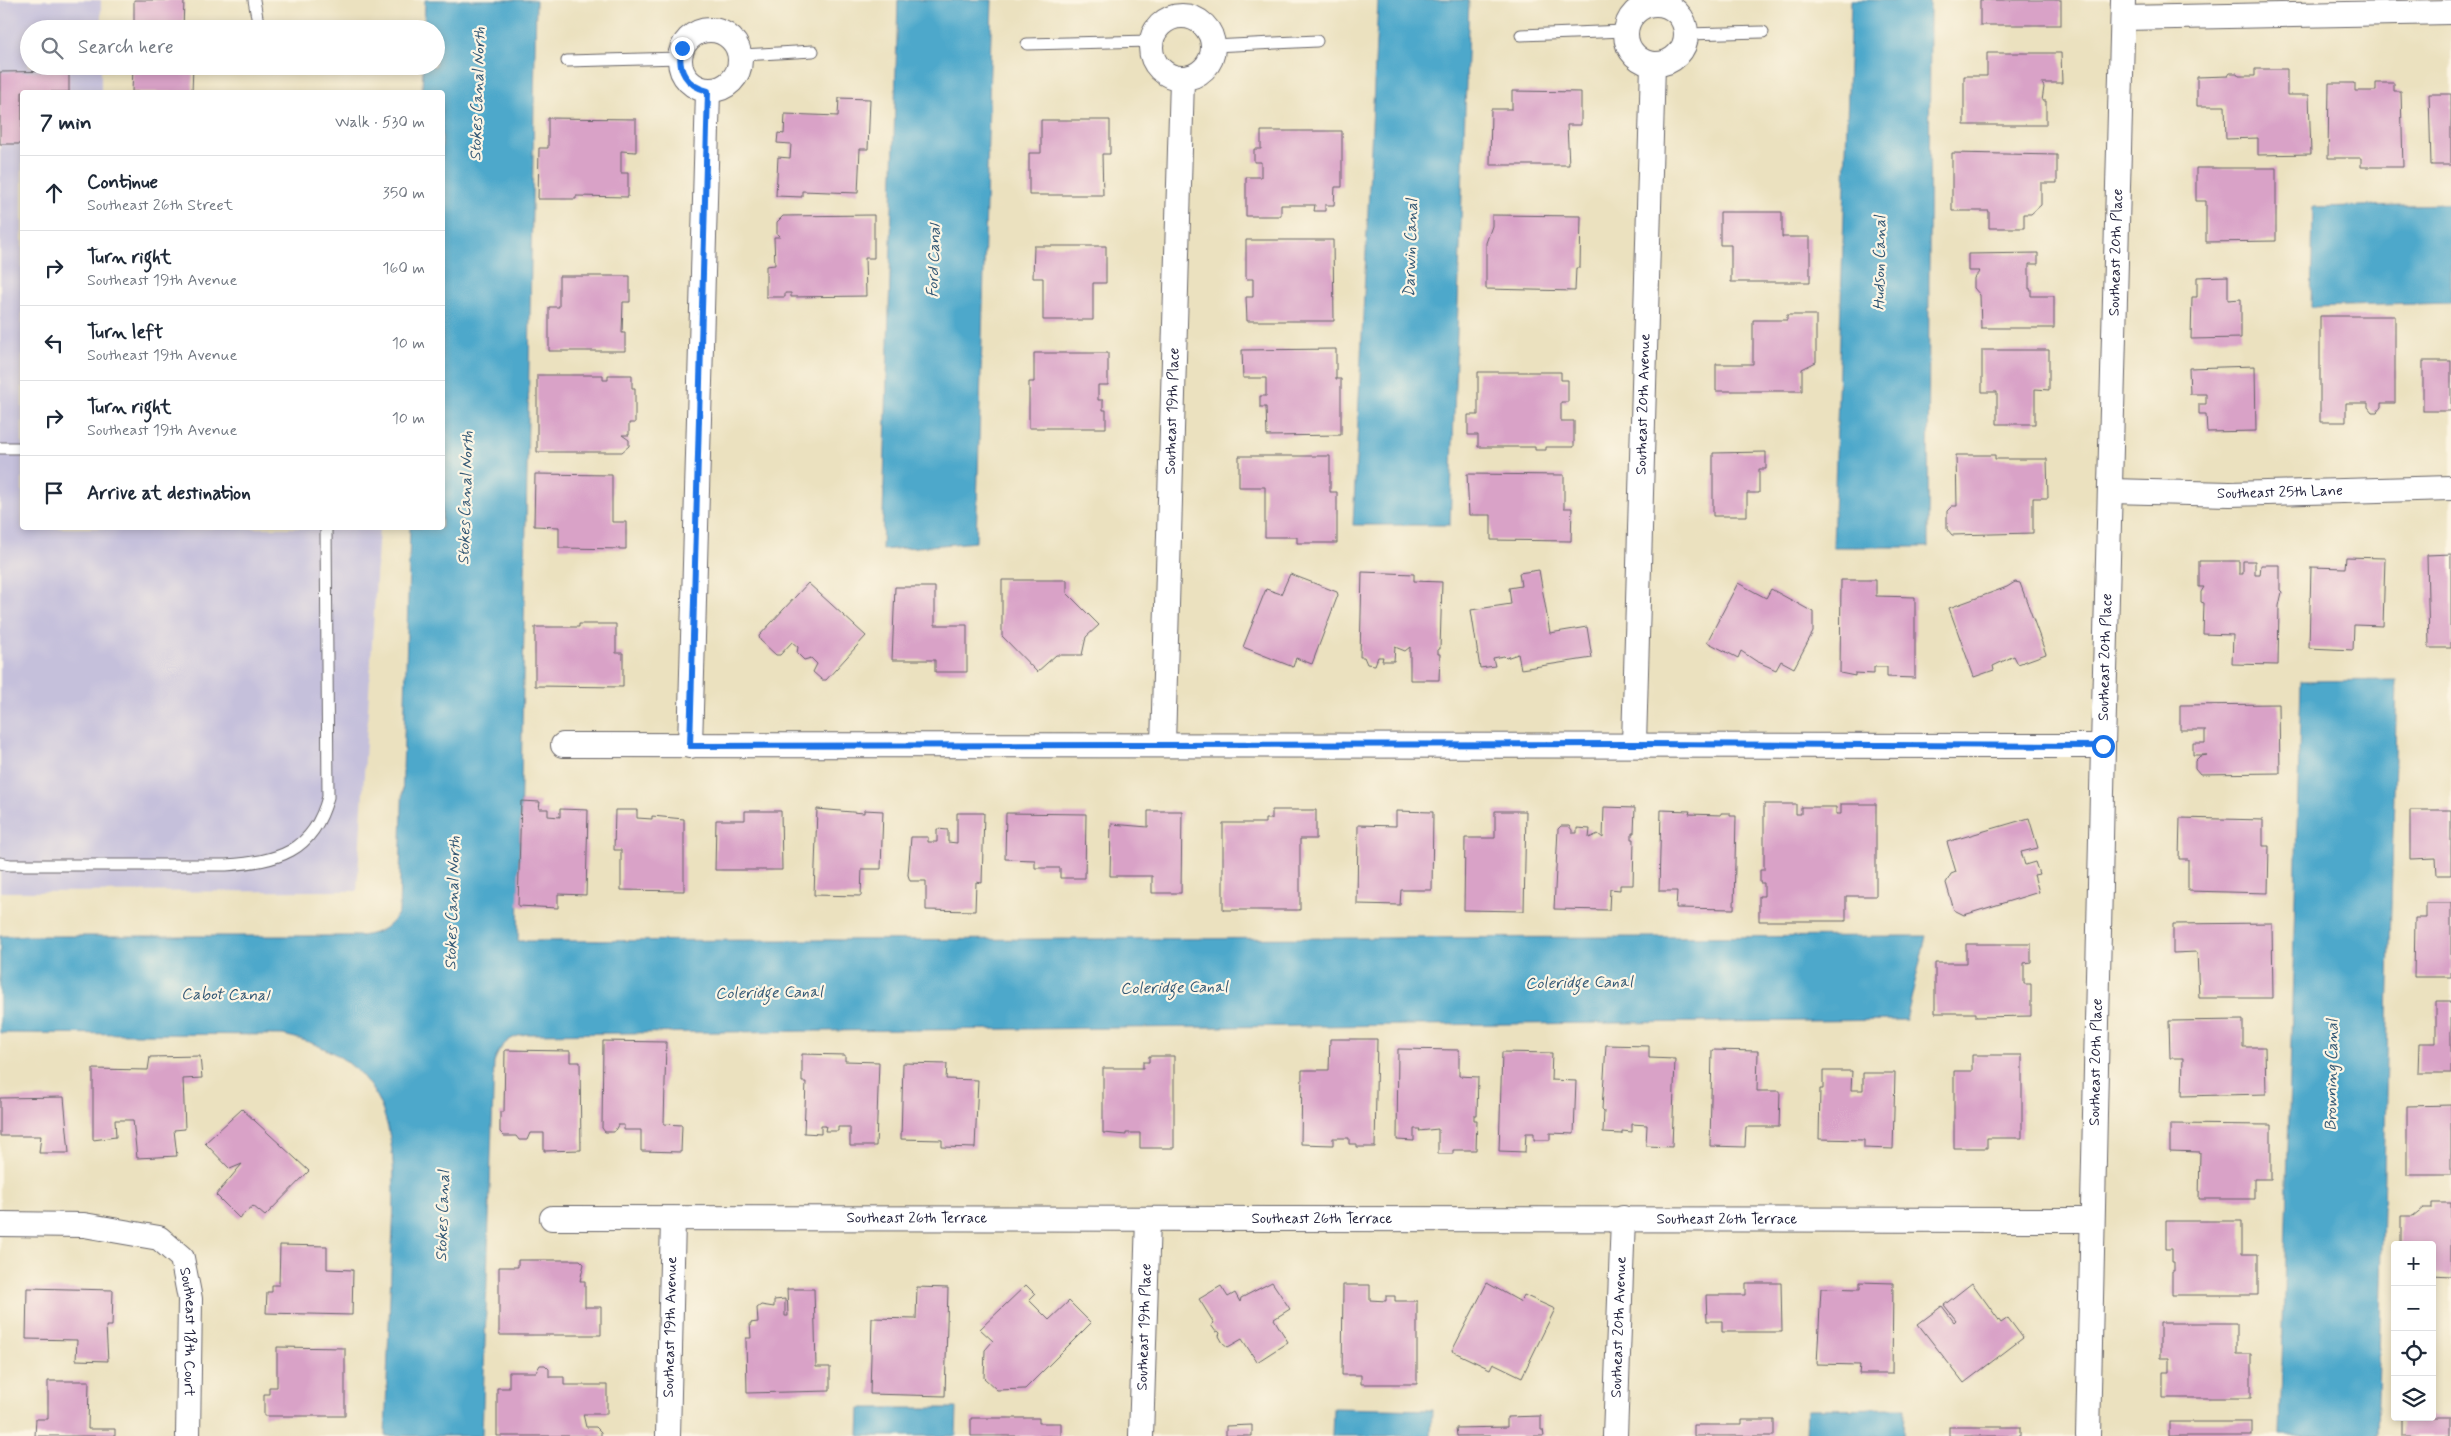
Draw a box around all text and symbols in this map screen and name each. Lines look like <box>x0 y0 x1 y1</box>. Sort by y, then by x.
search box <box>20 20 445 75</box>
water label: Stokes Canal North <box>465 26 491 161</box>
icon: search <box>38 34 66 62</box>
text: Search here <box>78 35 174 60</box>
route end <box>671 37 694 60</box>
text: 7 min <box>40 109 92 137</box>
text: Walk · 530 m <box>335 112 425 133</box>
text: Continue <box>87 170 158 195</box>
icon: ahead <box>40 179 68 207</box>
text: 350 m <box>383 183 425 204</box>
street label: Southeast 20th Place <box>2105 188 2128 316</box>
text: Southeast 26th Street <box>87 195 233 216</box>
water label: Darwin Canal <box>1399 197 1423 298</box>
water label: Hudson Canal <box>1869 214 1891 311</box>
water label: Ford Canal <box>922 221 946 298</box>
text: Turn right <box>87 245 171 270</box>
icon: right <box>40 254 68 282</box>
text: 160 m <box>382 258 425 279</box>
text: Southeast 19th Avenue <box>87 270 237 291</box>
text: Turn left <box>87 320 163 345</box>
icon: left <box>40 329 68 357</box>
text: 10 m <box>392 333 425 354</box>
street label: Southeast 20th Avenue <box>1632 333 1655 475</box>
text: Southeast 19th Avenue <box>87 345 237 366</box>
street label: Southeast 19th Place <box>1161 347 1184 475</box>
text: Turn right <box>87 395 171 420</box>
icon: right <box>40 404 68 432</box>
text: 10 m <box>392 408 425 429</box>
text: Southeast 19th Avenue <box>87 420 237 441</box>
water label: Stokes Canal North <box>453 430 479 565</box>
icon: arrive <box>40 479 68 507</box>
text: Arrive at destination <box>87 481 251 506</box>
street label: Southeast 25th Lane <box>2217 481 2343 504</box>
street label: Southeast 20th Place <box>2094 593 2117 721</box>
route start <box>2092 735 2115 758</box>
water label: Stokes Canal North <box>440 835 466 970</box>
water label: Coleridge Canal <box>1525 972 1635 996</box>
water label: Coleridge Canal <box>1120 977 1230 1001</box>
water label: Coleridge Canal <box>715 982 825 1006</box>
water label: Cabot Canal <box>181 984 272 1006</box>
street label: Southeast 20th Place <box>2085 998 2108 1126</box>
water label: Browning Canal <box>2321 1018 2343 1131</box>
water label: Stokes Canal <box>431 1169 455 1262</box>
street label: Southeast 26th Terrace <box>847 1208 987 1229</box>
street label: Southeast 26th Terrace <box>1252 1209 1392 1229</box>
street label: Southeast 26th Terrace <box>1657 1209 1797 1230</box>
map controls <box>2391 1241 2436 1421</box>
button: + <box>2391 1241 2436 1286</box>
street label: Southeast 19th Avenue <box>659 1256 682 1398</box>
street label: Southeast 20th Avenue <box>1606 1256 1632 1398</box>
street label: Southeast 19th Place <box>1132 1263 1157 1391</box>
street label: Southeast 18th Court <box>174 1266 200 1397</box>
button: − <box>2391 1286 2436 1331</box>
button: locate <box>2391 1331 2436 1376</box>
button: layers <box>2391 1376 2436 1421</box>

